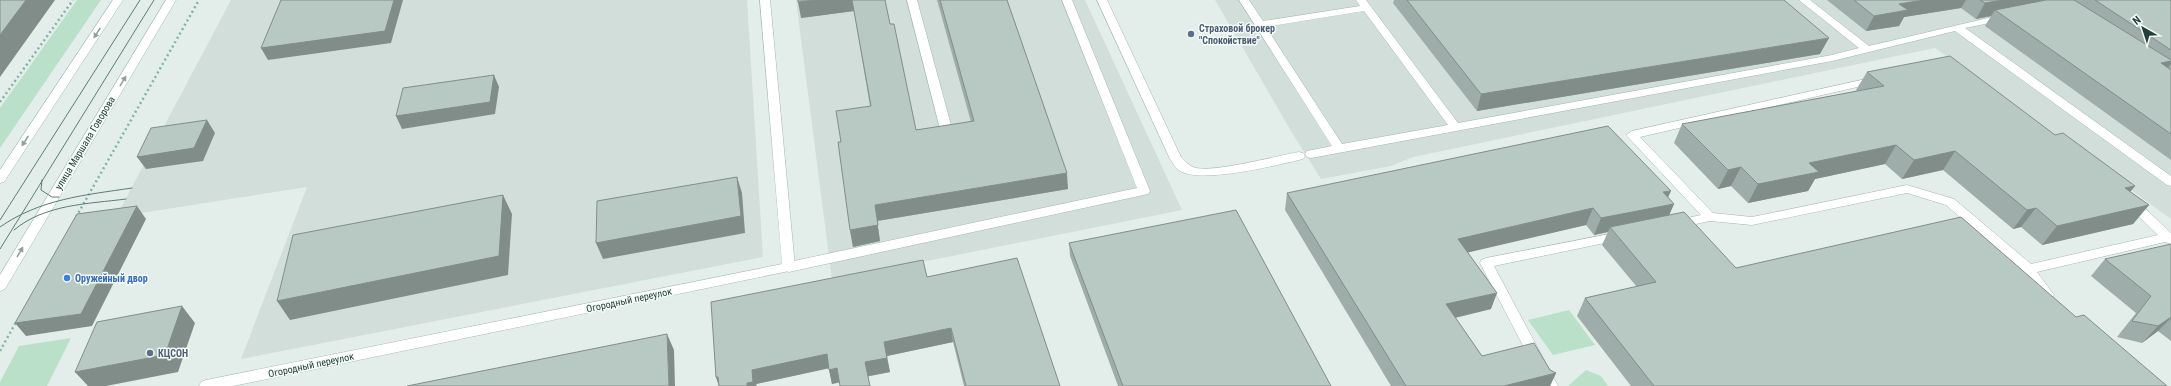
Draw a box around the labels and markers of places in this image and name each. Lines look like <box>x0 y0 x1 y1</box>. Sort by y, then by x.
place label: Страховой брокер "Спокойствие" <box>1199 23 1275 46</box>
marker: Страховой брокер "Спокойствие" <box>1186 29 1196 39</box>
marker: Оружейный двор <box>62 273 72 283</box>
place label: Оружейный двор <box>75 273 148 284</box>
marker: КЦСОН <box>145 348 155 358</box>
place label: КЦСОН <box>158 348 188 359</box>

